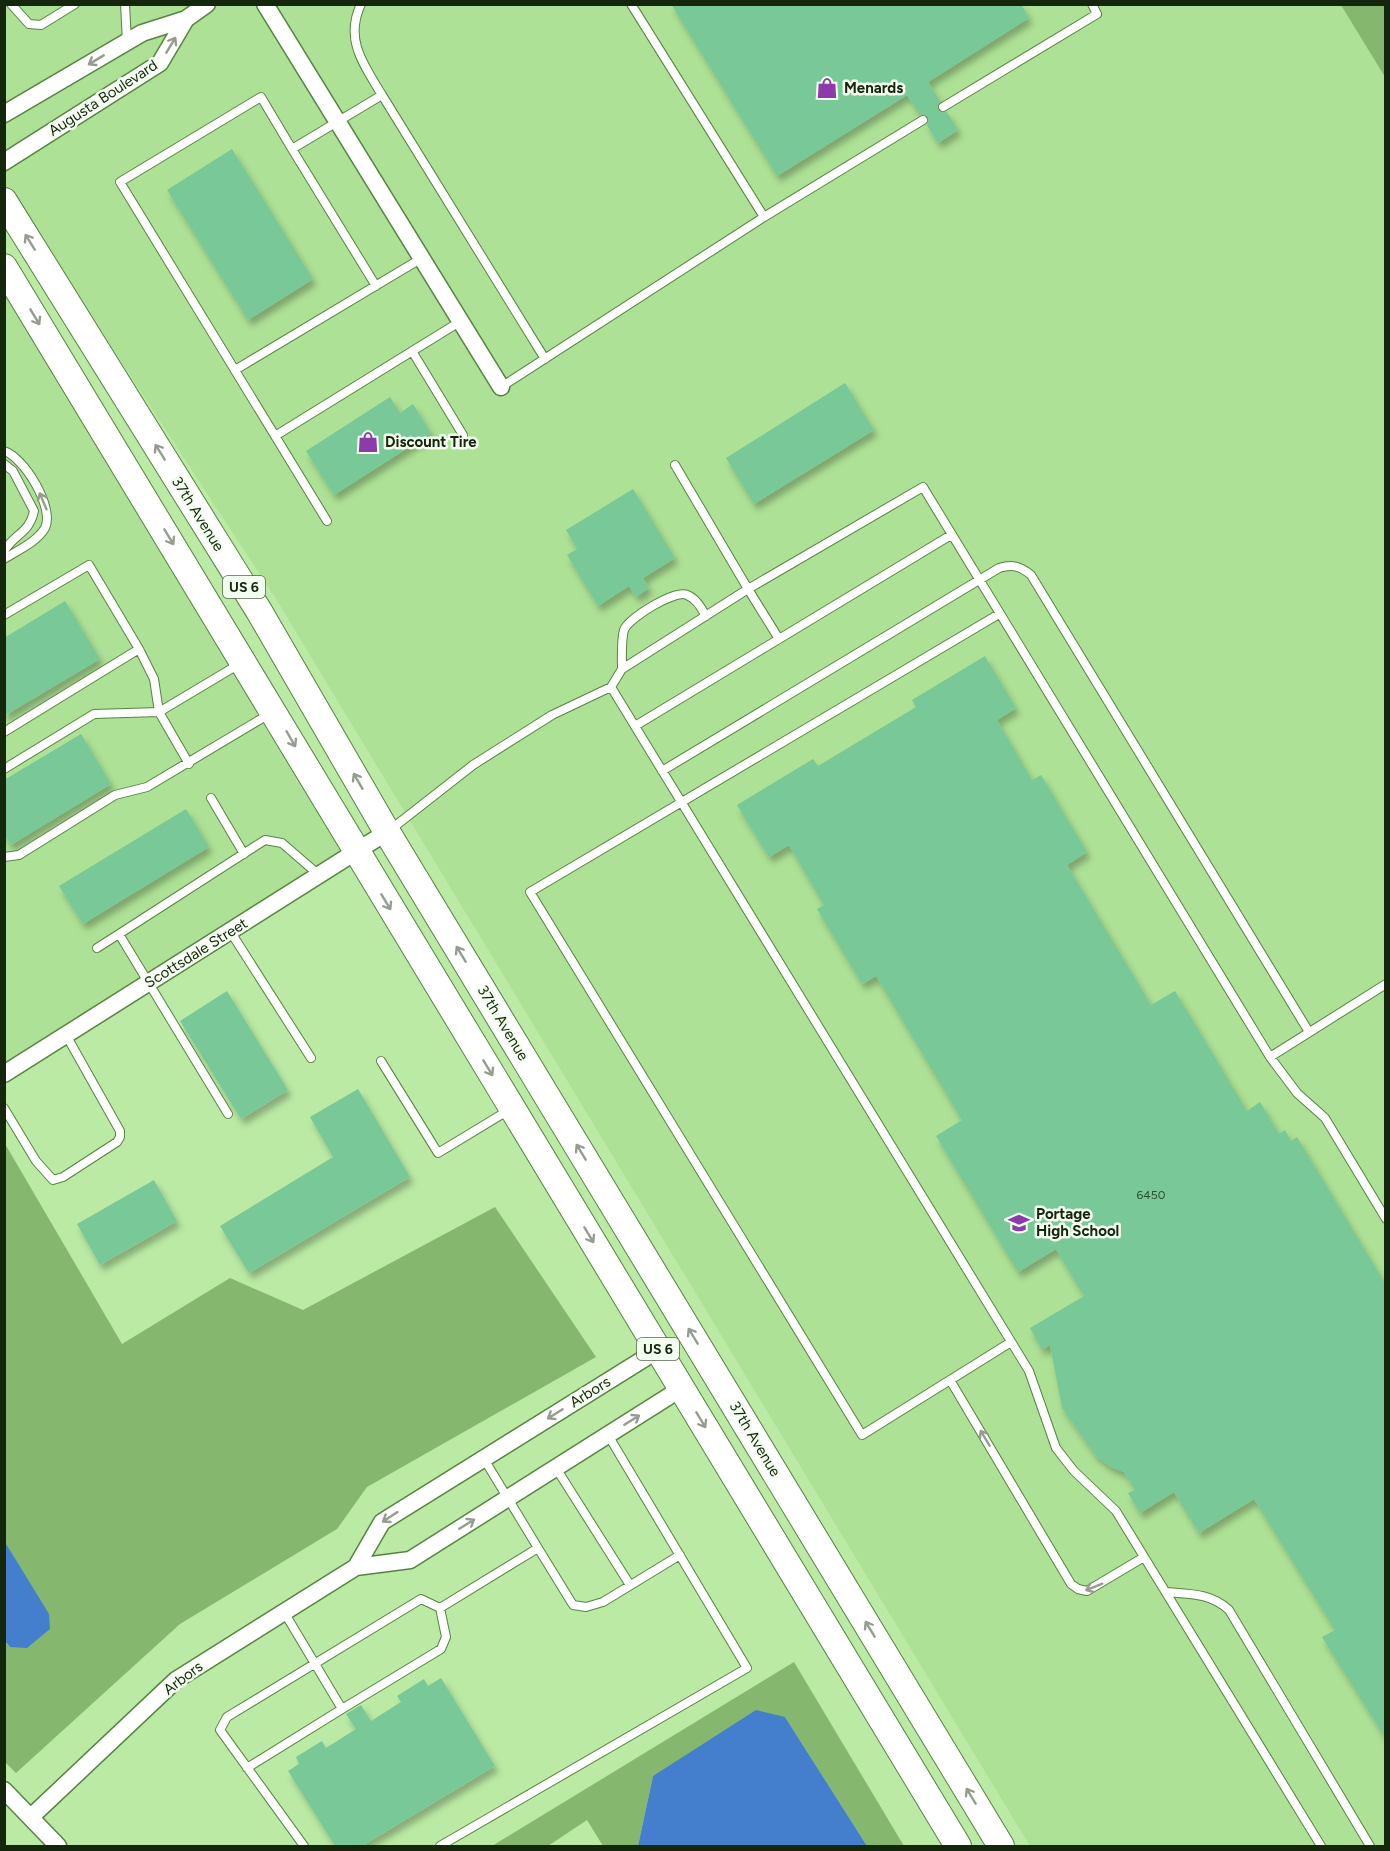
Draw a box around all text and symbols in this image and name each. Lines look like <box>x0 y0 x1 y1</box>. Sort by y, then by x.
one-way arrow <box>166 37 178 54</box>
one-way arrow <box>88 55 105 67</box>
street label: Augusta Boulevard <box>45 56 161 140</box>
shop icon: Menards <box>815 76 839 100</box>
place label: Menards <box>844 79 903 97</box>
one-way arrow <box>24 234 36 251</box>
one-way arrow <box>29 308 41 325</box>
shop icon: Discount Tire <box>356 430 380 454</box>
place label: Discount Tire <box>385 433 477 451</box>
one-way arrow <box>154 444 166 461</box>
street label: 37th Avenue <box>168 473 228 555</box>
one-way arrow <box>37 493 48 511</box>
one-way arrow <box>163 528 175 545</box>
road number: US 6 <box>223 576 265 598</box>
one-way arrow <box>285 730 297 747</box>
one-way arrow <box>351 773 363 790</box>
one-way arrow <box>381 893 393 910</box>
street label: Scottsdale Street <box>141 914 251 992</box>
one-way arrow <box>455 946 467 963</box>
street label: 37th Avenue <box>473 982 533 1064</box>
one-way arrow <box>481 1060 494 1077</box>
one-way arrow <box>575 1144 587 1161</box>
house number: 6450 <box>1137 1188 1166 1202</box>
place label: Portage High School <box>1036 1205 1119 1240</box>
school or university icon: Portage High School <box>1007 1211 1031 1235</box>
one-way arrow <box>583 1226 595 1243</box>
one-way arrow <box>687 1328 700 1345</box>
road number: US 6 <box>637 1338 679 1360</box>
street label: Arbors <box>566 1373 614 1411</box>
street label: 37th Avenue <box>725 1398 785 1480</box>
one-way arrow <box>547 1408 564 1420</box>
one-way arrow <box>695 1411 707 1428</box>
one-way arrow <box>623 1414 640 1426</box>
one-way arrow <box>978 1430 990 1447</box>
one-way arrow <box>382 1511 399 1523</box>
one-way arrow <box>458 1518 475 1530</box>
one-way arrow <box>1085 1582 1103 1593</box>
one-way arrow <box>864 1621 876 1638</box>
street label: Arbors <box>160 1657 206 1699</box>
one-way arrow <box>964 1788 976 1805</box>

